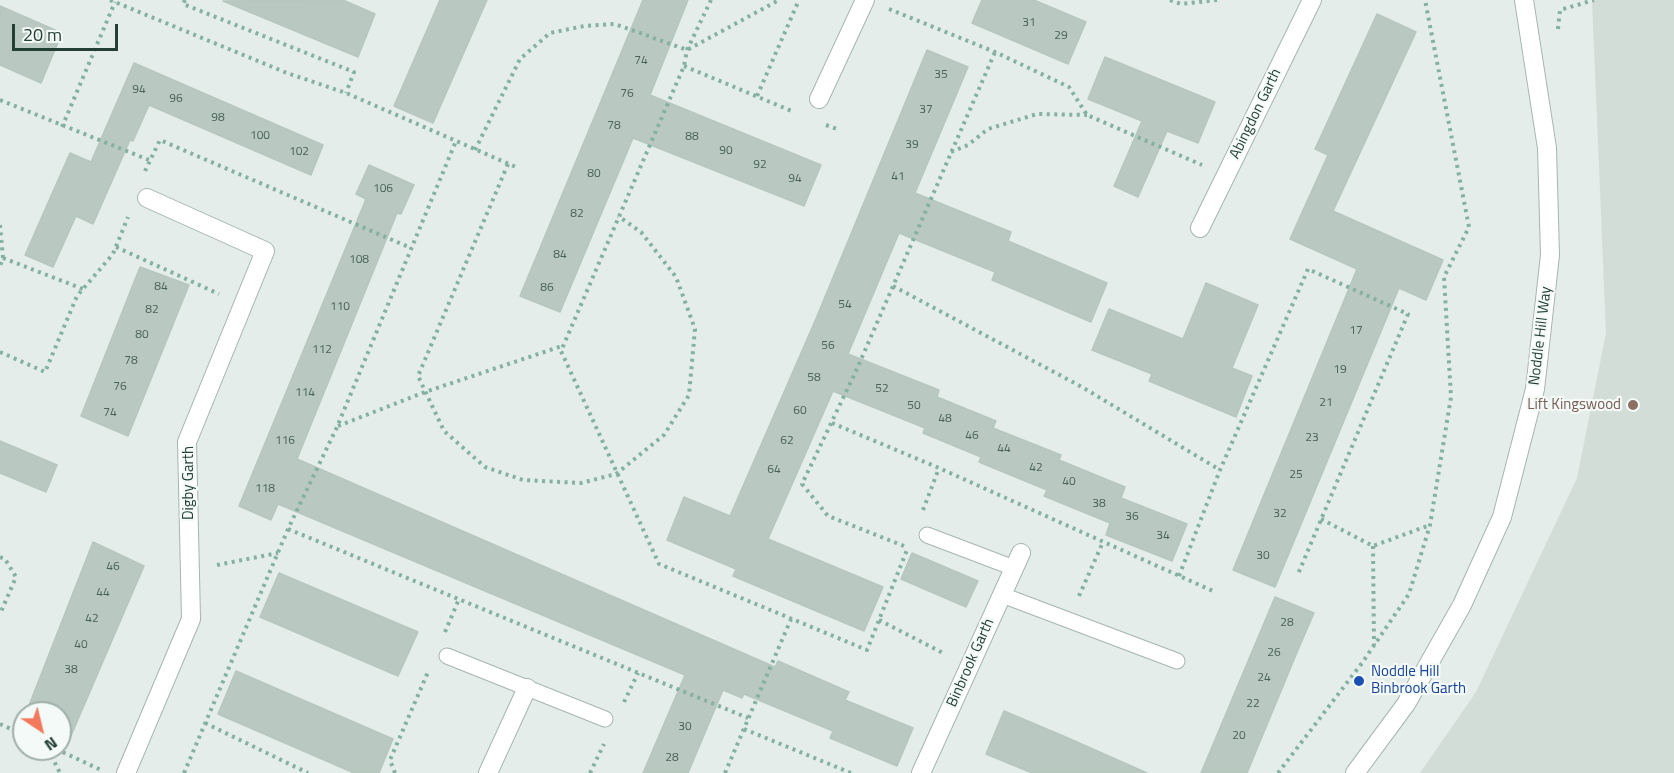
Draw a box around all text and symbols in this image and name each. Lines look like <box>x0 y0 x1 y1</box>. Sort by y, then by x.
scale bar <box>15 12 122 50</box>
house number: 31 <box>1022 16 1036 30</box>
text: 20 m <box>23 21 62 48</box>
house number: 29 <box>1054 29 1068 43</box>
house number: 74 <box>634 54 648 68</box>
street label: Abingdon Garth <box>1226 66 1286 162</box>
house number: 35 <box>934 68 948 82</box>
house number: 94 <box>132 83 146 97</box>
house number: 76 <box>620 87 634 101</box>
house number: 96 <box>169 92 183 106</box>
house number: 37 <box>919 103 933 117</box>
house number: 98 <box>211 111 225 125</box>
house number: 78 <box>607 119 621 133</box>
house number: 100 <box>250 129 270 143</box>
house number: 88 <box>685 130 699 144</box>
house number: 39 <box>905 138 919 152</box>
house number: 90 <box>719 144 733 158</box>
house number: 102 <box>289 145 309 159</box>
house number: 92 <box>753 158 767 172</box>
house number: 80 <box>587 167 601 181</box>
house number: 41 <box>891 170 905 184</box>
house number: 94 <box>788 172 802 186</box>
house number: 106 <box>373 182 393 196</box>
house number: 82 <box>570 207 584 221</box>
house number: 84 <box>553 248 567 262</box>
house number: 108 <box>349 253 369 267</box>
house number: 84 <box>154 280 168 294</box>
house number: 86 <box>540 281 554 295</box>
street label: Noddle Hill Way <box>1526 285 1556 387</box>
house number: 54 <box>838 298 852 312</box>
house number: 110 <box>330 300 350 314</box>
house number: 82 <box>145 303 159 317</box>
house number: 17 <box>1349 324 1363 338</box>
house number: 80 <box>135 328 149 342</box>
house number: 56 <box>821 339 835 353</box>
house number: 112 <box>312 343 332 357</box>
house number: 78 <box>124 354 138 368</box>
house number: 19 <box>1333 363 1347 377</box>
house number: 58 <box>807 371 821 385</box>
house number: 76 <box>113 380 127 394</box>
house number: 52 <box>875 382 889 396</box>
house number: 114 <box>295 386 315 400</box>
house number: 21 <box>1319 396 1333 410</box>
place label: Lift Kingswood <box>1527 396 1621 414</box>
marker: Lift Kingswood <box>1626 398 1640 412</box>
house number: 50 <box>907 399 921 413</box>
house number: 60 <box>793 404 807 418</box>
house number: 74 <box>103 406 117 420</box>
house number: 48 <box>938 412 952 426</box>
house number: 46 <box>965 429 979 443</box>
house number: 23 <box>1305 431 1319 445</box>
house number: 116 <box>275 434 295 448</box>
house number: 62 <box>780 434 794 448</box>
house number: 44 <box>997 442 1011 456</box>
street label: Digby Garth <box>180 446 198 520</box>
house number: 42 <box>1029 461 1043 475</box>
house number: 64 <box>767 463 781 477</box>
house number: 25 <box>1289 468 1303 482</box>
house number: 40 <box>1062 475 1076 489</box>
house number: 118 <box>255 482 275 496</box>
house number: 38 <box>1092 497 1106 511</box>
house number: 32 <box>1273 507 1287 521</box>
house number: 36 <box>1125 510 1139 524</box>
house number: 34 <box>1156 529 1170 543</box>
house number: 30 <box>1256 549 1270 563</box>
house number: 46 <box>106 560 120 574</box>
house number: 44 <box>96 586 110 600</box>
house number: 42 <box>85 612 99 626</box>
street label: Binbrook Garth <box>943 616 999 710</box>
house number: 28 <box>1280 616 1294 630</box>
house number: 40 <box>74 638 88 652</box>
house number: 26 <box>1267 646 1281 660</box>
house number: 38 <box>64 663 78 677</box>
place label: Noddle Hill Binbrook Garth <box>1371 663 1466 698</box>
house number: 24 <box>1257 671 1271 685</box>
marker: Noddle Hill Binbrook Garth <box>1352 674 1366 688</box>
house number: 22 <box>1246 697 1260 711</box>
north arrow <box>12 701 72 761</box>
house number: 30 <box>678 720 692 734</box>
house number: 20 <box>1232 729 1246 743</box>
text: N <box>40 731 63 757</box>
house number: 28 <box>665 751 679 765</box>

